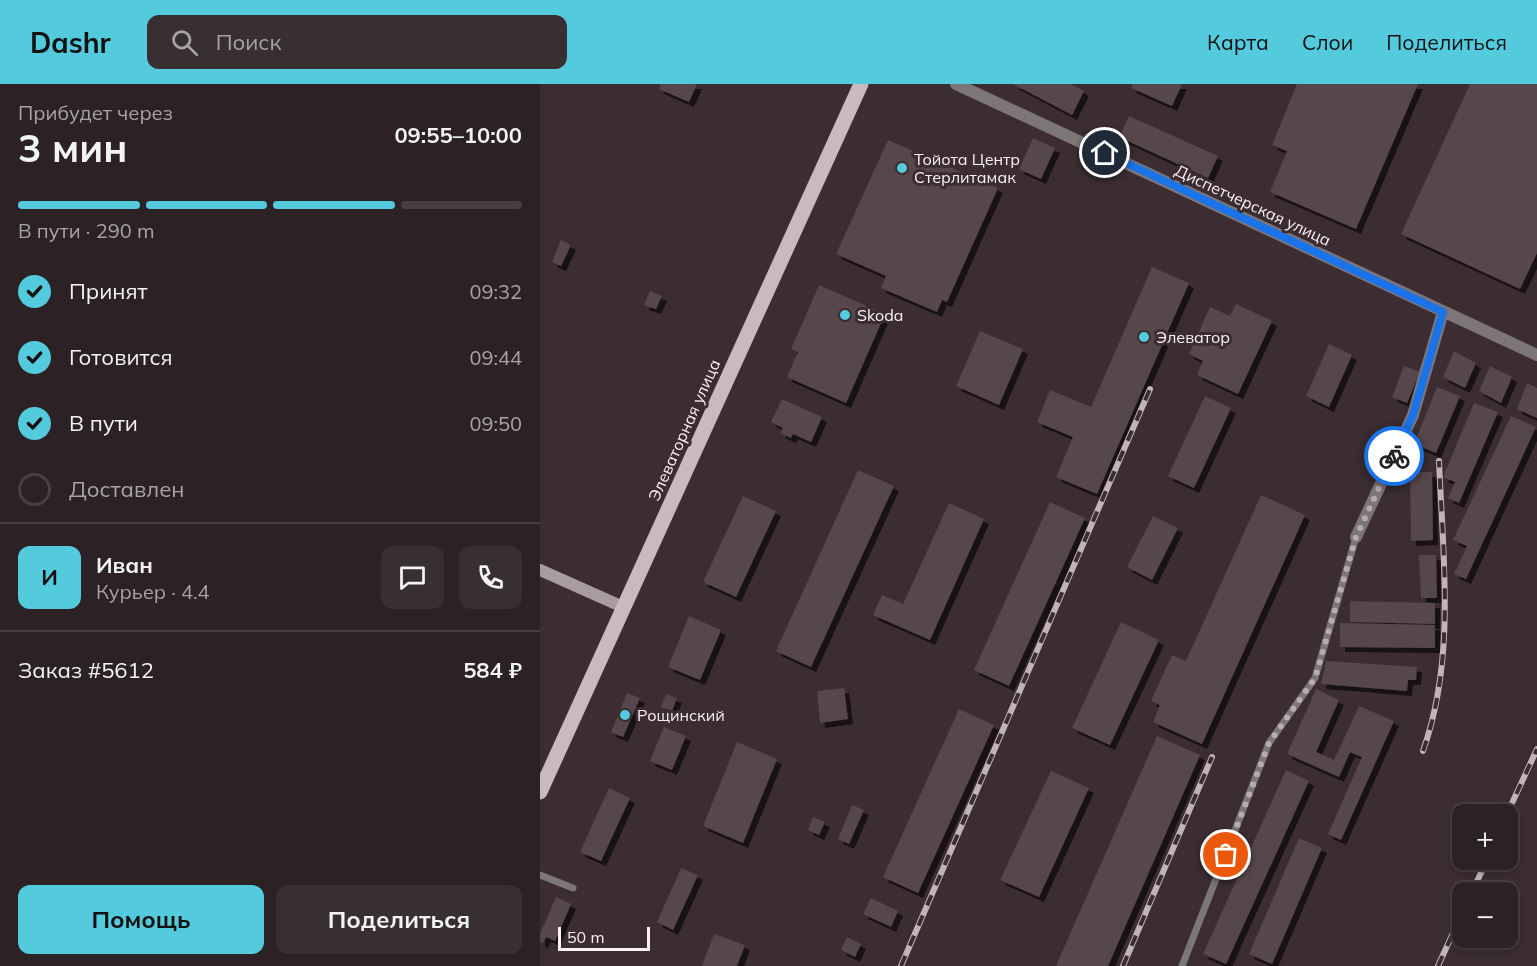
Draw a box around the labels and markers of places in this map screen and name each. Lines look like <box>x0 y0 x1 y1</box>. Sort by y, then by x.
pin <box>1079 127 1130 178</box>
place label: Тойота Центр Стерлитамак <box>914 149 1020 187</box>
marker: Тойота Центр Стерлитамак <box>895 161 909 175</box>
place label: Skoda <box>857 305 903 325</box>
marker: Skoda <box>838 308 852 322</box>
place label: Элеватор <box>1156 327 1230 347</box>
marker: Элеватор <box>1137 330 1151 344</box>
place label: Рощинский <box>637 705 725 725</box>
marker: Рощинский <box>618 708 632 722</box>
pin <box>1200 829 1251 880</box>

